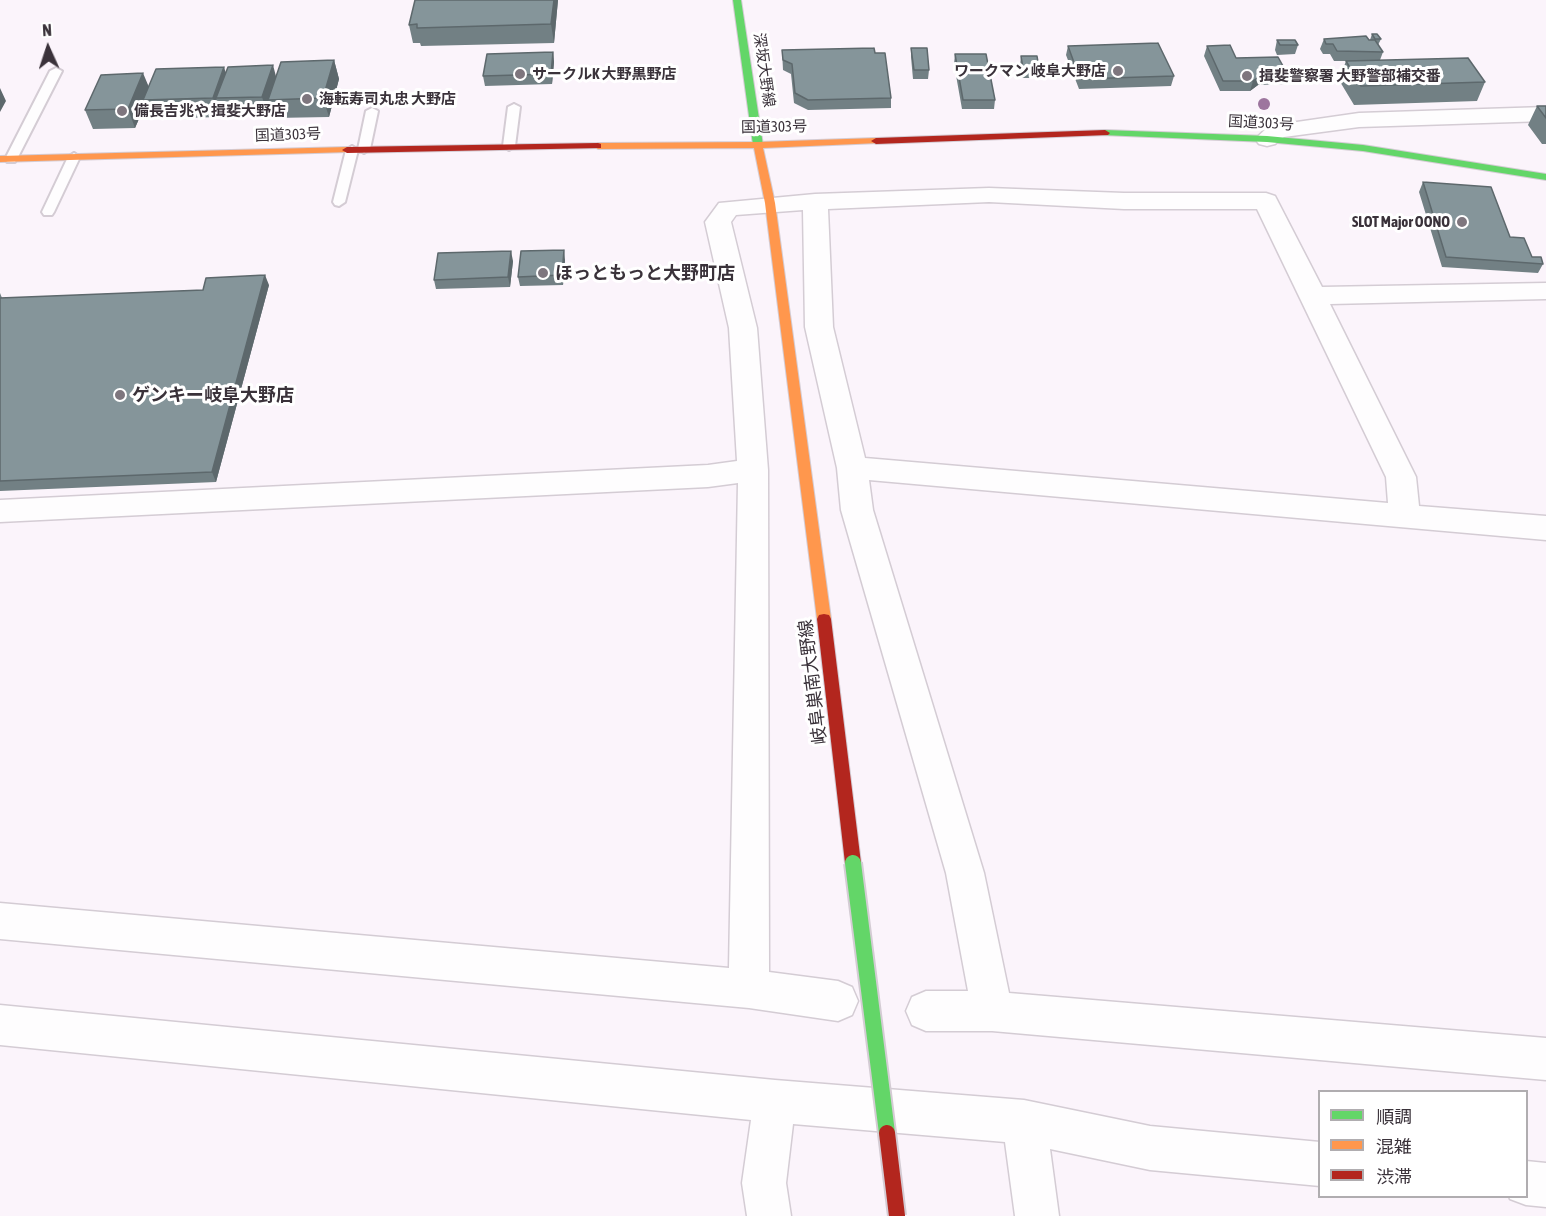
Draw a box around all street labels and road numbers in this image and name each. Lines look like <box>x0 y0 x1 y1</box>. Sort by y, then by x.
street label: 深坂大野線 <box>750 32 778 108</box>
street label: 国道303号 <box>1227 112 1295 134</box>
street label: 国道303号 <box>741 117 807 137</box>
street label: 国道303号 <box>255 125 321 145</box>
street label: 岐阜巣南大野線 <box>795 618 831 746</box>

